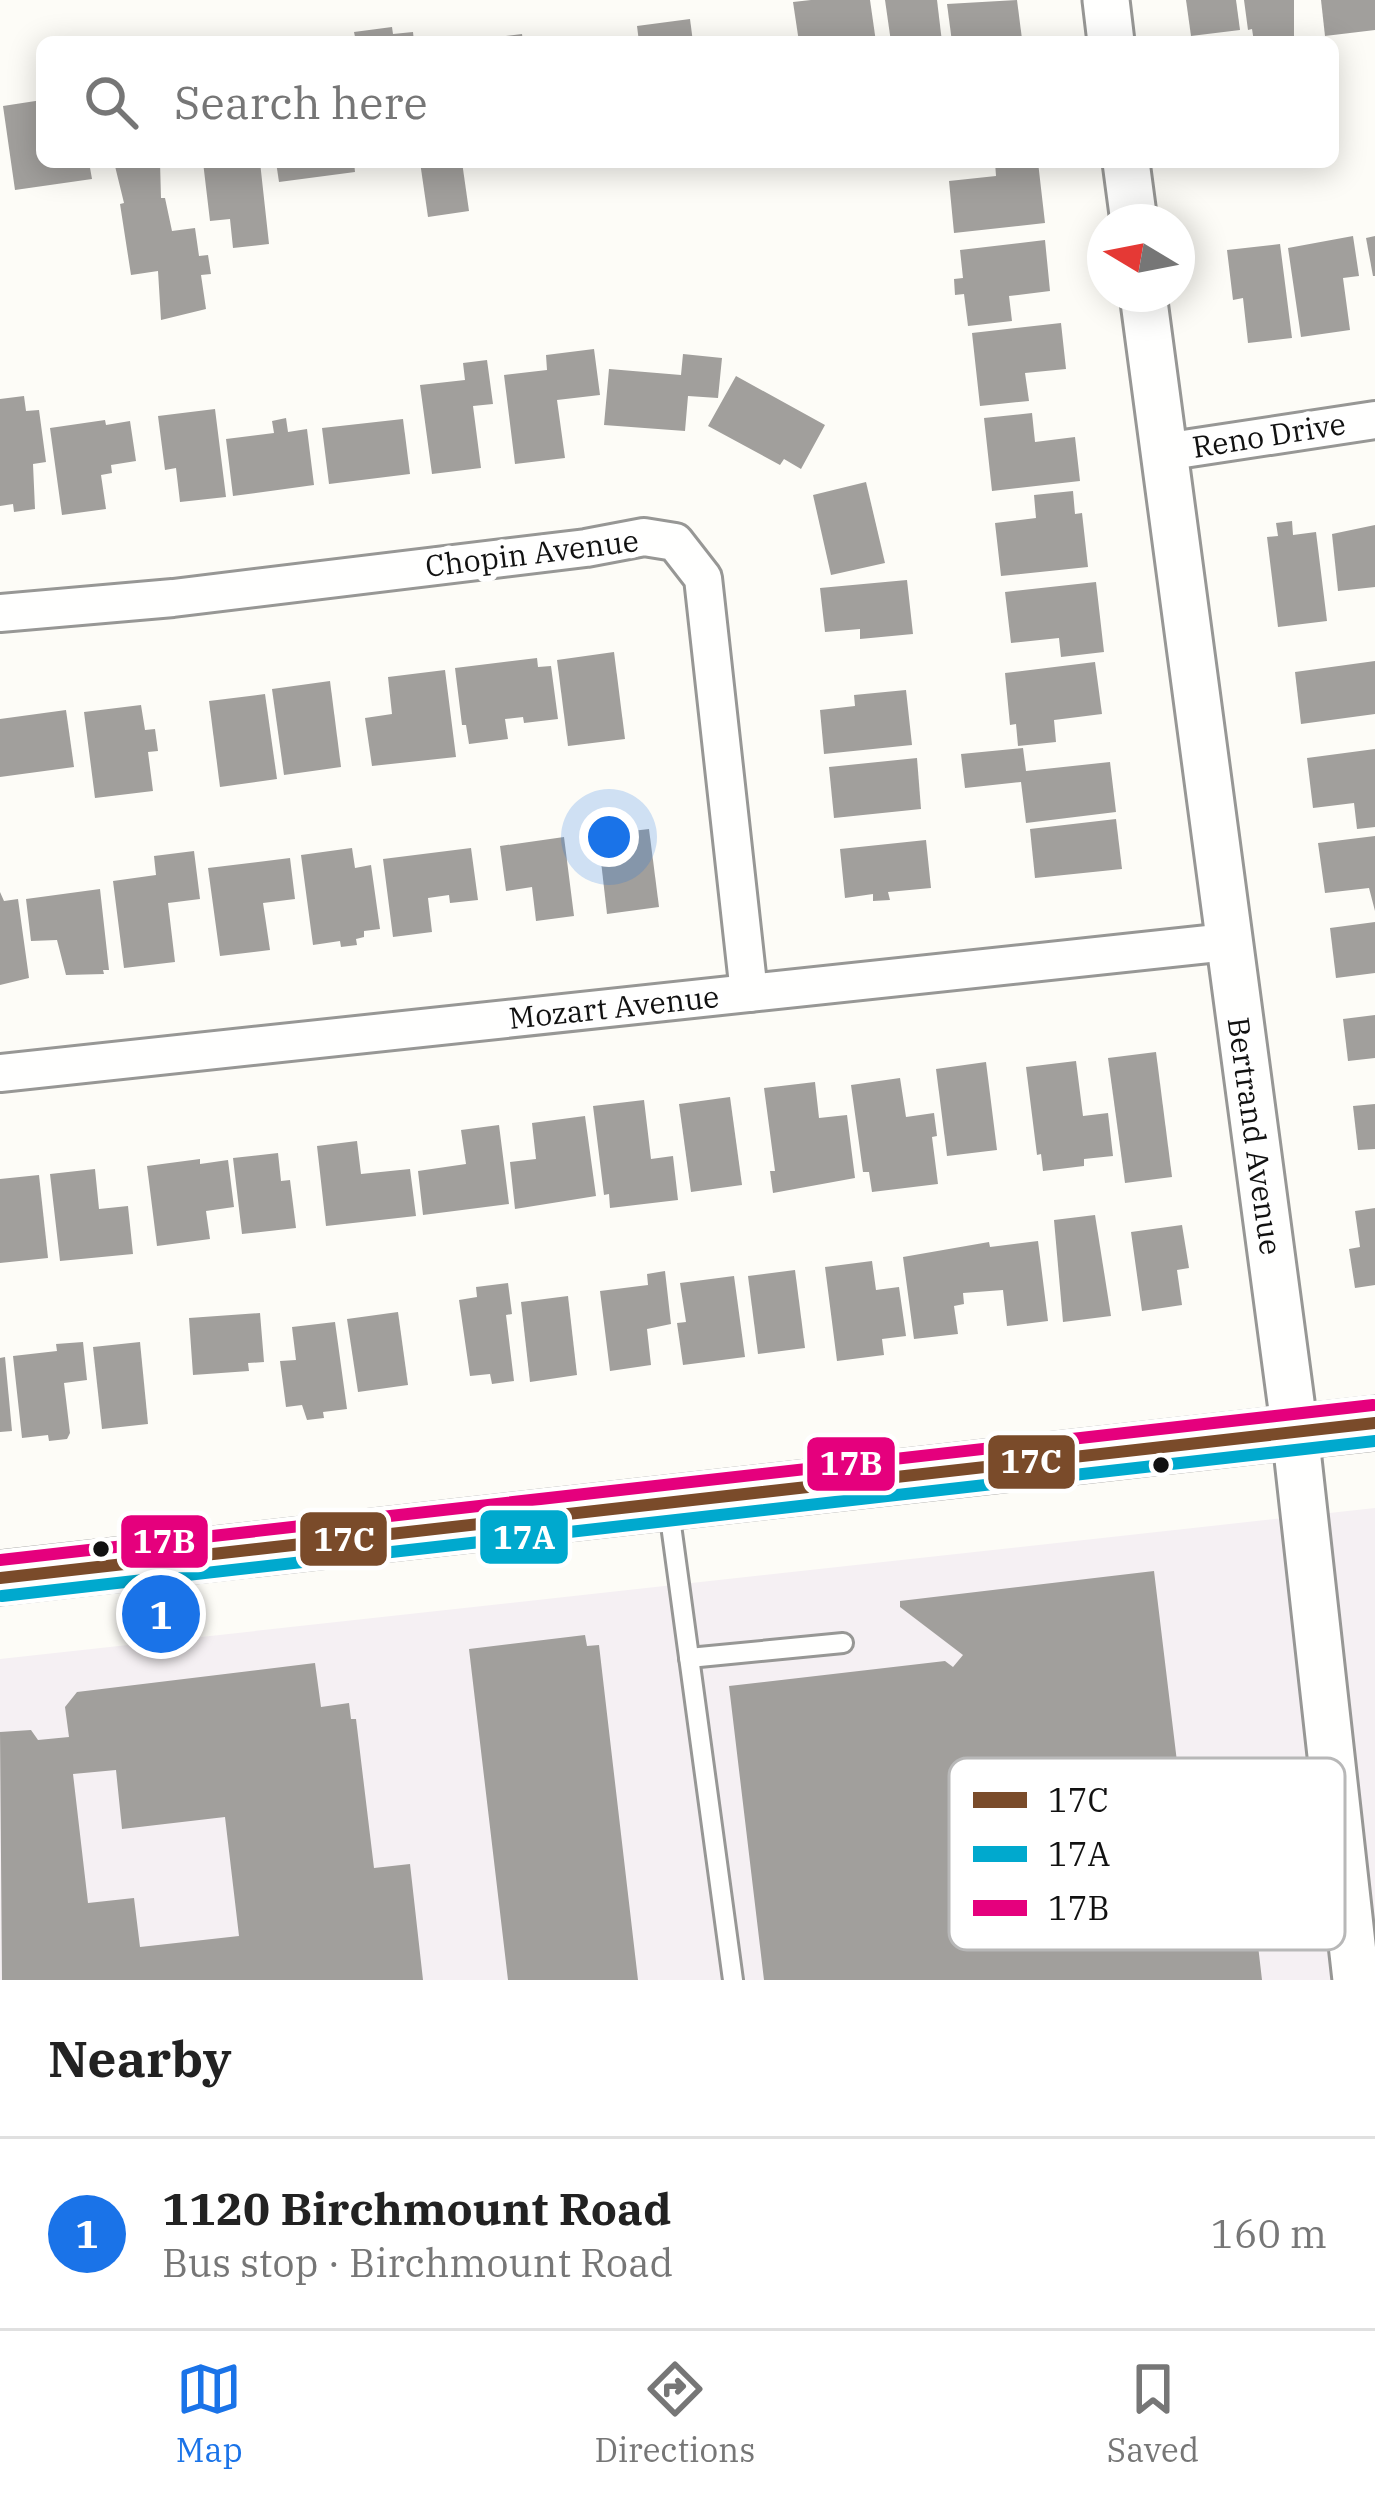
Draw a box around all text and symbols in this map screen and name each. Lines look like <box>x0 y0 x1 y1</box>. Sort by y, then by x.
search box <box>36 36 1339 168</box>
icon: search <box>78 69 144 135</box>
text: Search here <box>174 73 428 131</box>
north arrow <box>1087 204 1195 312</box>
street label: Reno Drive <box>1189 403 1348 466</box>
street label: Chopin Avenue <box>423 520 641 585</box>
your location <box>579 807 639 867</box>
street label: Mozart Avenue <box>507 976 721 1037</box>
street label: Bertrand Avenue <box>1219 1014 1291 1257</box>
line badge: 17C <box>986 1433 1077 1491</box>
line badge: 17B <box>805 1435 897 1493</box>
text: 17C <box>1000 1439 1062 1482</box>
text: 17B <box>820 1441 882 1484</box>
unlabelled marker <box>1150 1454 1172 1476</box>
line badge: 17A <box>478 1508 570 1566</box>
line badge: 17C <box>298 1510 389 1568</box>
line badge: 17B <box>119 1513 210 1570</box>
text: 17A <box>493 1515 555 1558</box>
text: 17C <box>313 1517 375 1560</box>
text: 17B <box>133 1519 195 1562</box>
unlabelled marker <box>90 1538 112 1560</box>
pin: 1 <box>122 1569 200 1659</box>
legend <box>949 1758 1345 1950</box>
text: 17C <box>1048 1778 1109 1821</box>
text: 17A <box>1048 1832 1111 1875</box>
text: 17B <box>1048 1886 1110 1929</box>
text: Nearby <box>48 2025 232 2091</box>
text: 1120 Birchmount Road <box>162 2179 672 2237</box>
text: 1 <box>75 2208 99 2259</box>
text: 160 m <box>1211 2208 1327 2259</box>
text: Bus stop · Birchmount Road <box>162 2237 673 2288</box>
tab: Map <box>176 2356 243 2471</box>
tab: Directions <box>594 2356 755 2471</box>
tab: Saved <box>1107 2356 1199 2471</box>

